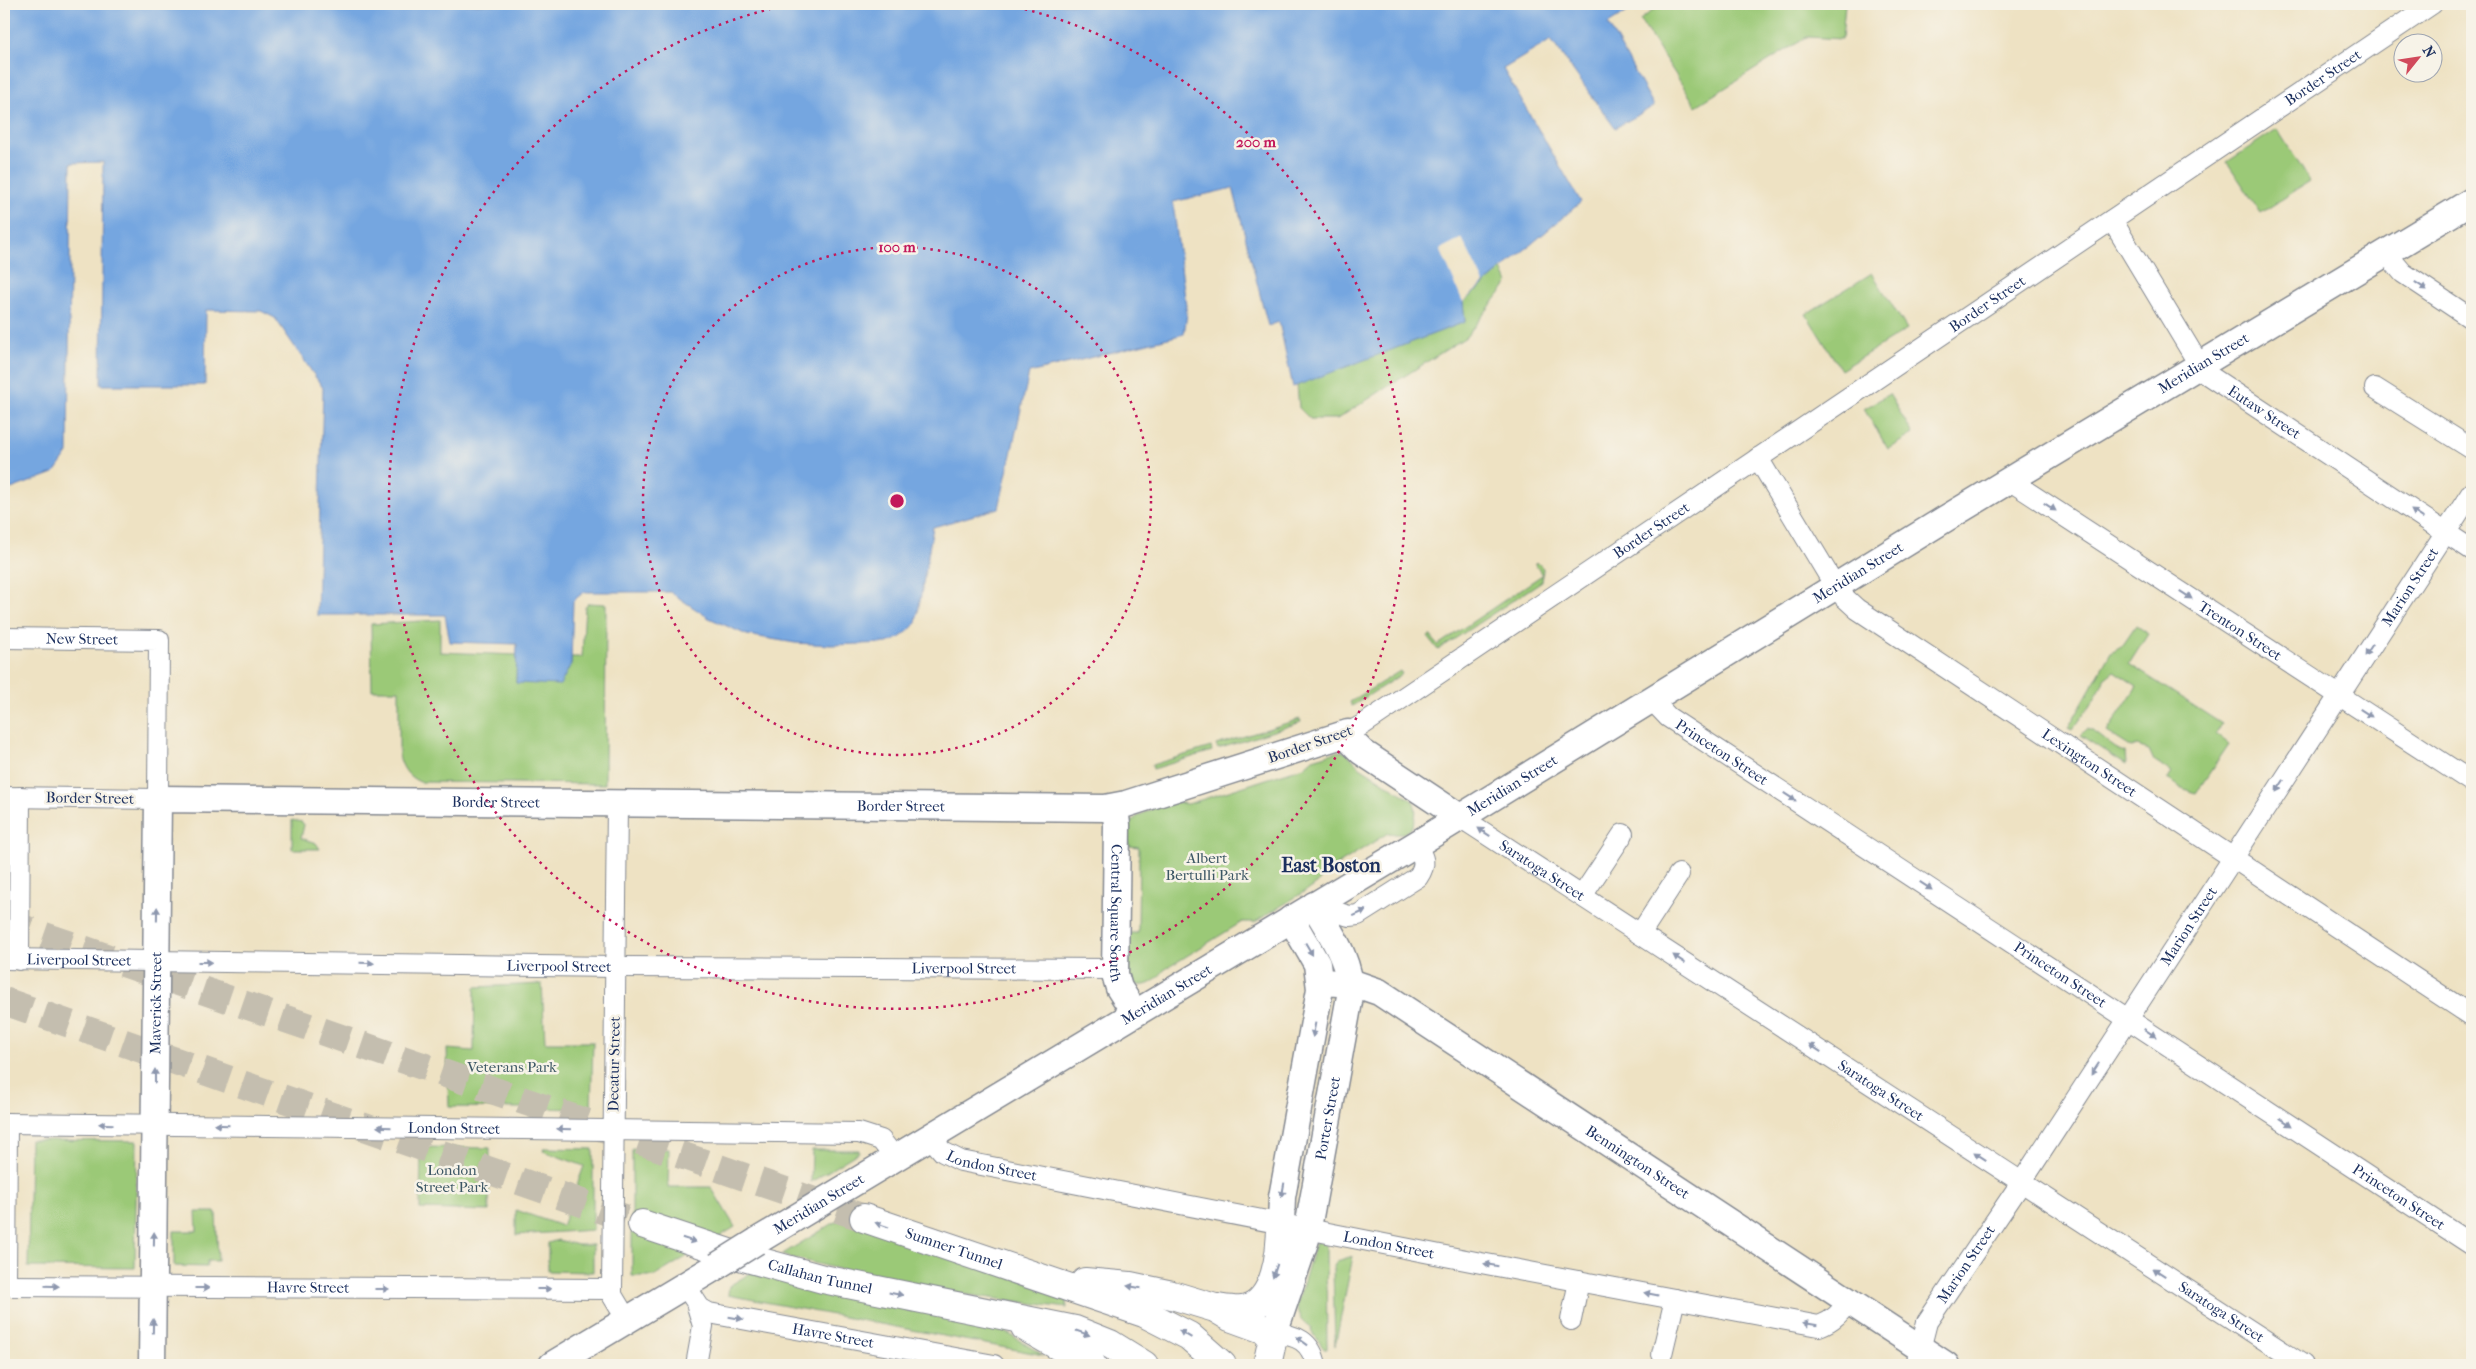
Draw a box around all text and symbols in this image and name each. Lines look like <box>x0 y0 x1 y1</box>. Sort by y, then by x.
north arrow <box>2394 32 2444 82</box>
text: N <box>2419 43 2439 61</box>
street label: Border Street <box>2281 45 2365 110</box>
text: 200 m <box>1236 133 1276 151</box>
text: 100 m <box>878 238 916 256</box>
street label: Border Street <box>1946 271 2029 336</box>
one-way arrow <box>2415 281 2428 290</box>
street label: Meridian Street <box>2155 328 2253 397</box>
street label: Eutaw Street <box>2224 382 2305 443</box>
centre of rings <box>888 492 906 510</box>
street label: Border Street <box>1610 498 1694 562</box>
one-way arrow <box>2043 502 2056 512</box>
one-way arrow <box>2410 509 2424 518</box>
street label: Meridian Street <box>1809 538 1907 607</box>
street label: Marion Street <box>2378 544 2443 630</box>
one-way arrow <box>2179 591 2192 600</box>
street label: Trenton Street <box>2195 597 2286 665</box>
street label: New Street <box>46 630 119 648</box>
one-way arrow <box>2364 643 2373 657</box>
one-way arrow <box>2359 708 2373 718</box>
street label: Princeton Street <box>1672 715 1772 790</box>
street label: Border Street <box>1265 721 1355 767</box>
street label: Lexington Street <box>2039 725 2141 801</box>
street label: Meridian Street <box>1464 750 1561 820</box>
one-way arrow <box>2275 779 2285 793</box>
street label: Border Street <box>46 788 135 808</box>
one-way arrow <box>1784 792 1797 802</box>
street label: Border Street <box>452 793 541 812</box>
street label: Border Street <box>857 797 946 815</box>
one-way arrow <box>1477 828 1490 837</box>
street label: Saratoga Street <box>1496 836 1589 905</box>
street label: Central Square South <box>1106 844 1126 984</box>
park label: Albert Bertulli Park <box>1165 849 1249 884</box>
district label: East Boston <box>1281 854 1381 877</box>
one-way arrow <box>1920 882 1933 891</box>
street label: Marion Street <box>2156 883 2221 969</box>
one-way arrow <box>153 906 161 922</box>
one-way arrow <box>1353 908 1367 916</box>
street label: Princeton Street <box>2011 938 2110 1012</box>
one-way arrow <box>1305 942 1314 956</box>
street label: Liverpool Street <box>26 950 132 970</box>
street label: Maverick Street <box>146 951 165 1055</box>
one-way arrow <box>1672 954 1685 964</box>
street label: Liverpool Street <box>506 957 612 976</box>
one-way arrow <box>197 958 213 966</box>
one-way arrow <box>360 959 376 967</box>
street label: Liverpool Street <box>911 959 1017 978</box>
street label: Meridian Street <box>1118 960 1216 1029</box>
street label: Decatur Street <box>604 1015 624 1112</box>
one-way arrow <box>1309 1022 1317 1038</box>
one-way arrow <box>2143 1028 2156 1038</box>
one-way arrow <box>1808 1043 1821 1053</box>
street label: Saratoga Street <box>1835 1056 1928 1125</box>
park label: Veterans Park <box>466 1058 557 1076</box>
one-way arrow <box>2090 1062 2100 1075</box>
one-way arrow <box>151 1068 159 1084</box>
street label: Porter Street <box>1311 1074 1344 1162</box>
one-way arrow <box>2279 1118 2292 1127</box>
street label: London Street <box>408 1119 501 1138</box>
one-way arrow <box>98 1120 114 1128</box>
one-way arrow <box>214 1121 230 1129</box>
street label: Bennington Street <box>1582 1122 1693 1203</box>
one-way arrow <box>376 1123 392 1131</box>
one-way arrow <box>556 1125 572 1133</box>
street label: London Street <box>943 1146 1039 1185</box>
one-way arrow <box>1973 1151 1987 1161</box>
street label: Princeton Street <box>2349 1160 2449 1234</box>
park label: London Street Park <box>416 1161 489 1196</box>
street label: Meridian Street <box>770 1169 868 1238</box>
one-way arrow <box>1279 1182 1287 1198</box>
one-way arrow <box>874 1221 889 1229</box>
street label: Marion Street <box>1933 1221 1999 1307</box>
street label: Sumner Tunnel <box>903 1224 1005 1273</box>
street label: London Street <box>1342 1227 1437 1263</box>
one-way arrow <box>150 1231 158 1247</box>
one-way arrow <box>681 1237 696 1244</box>
street label: Callahan Tunnel <box>766 1255 874 1298</box>
one-way arrow <box>1482 1260 1498 1268</box>
one-way arrow <box>1271 1264 1279 1279</box>
one-way arrow <box>2152 1267 2166 1277</box>
street label: Saratoga Street <box>2175 1277 2268 1347</box>
street label: Havre Street <box>267 1278 350 1297</box>
one-way arrow <box>45 1283 61 1291</box>
one-way arrow <box>1125 1283 1141 1291</box>
one-way arrow <box>194 1284 210 1292</box>
one-way arrow <box>374 1285 390 1293</box>
one-way arrow <box>537 1285 553 1293</box>
one-way arrow <box>1642 1290 1658 1298</box>
one-way arrow <box>889 1291 905 1299</box>
one-way arrow <box>729 1314 745 1322</box>
one-way arrow <box>149 1318 157 1334</box>
street label: Havre Street <box>791 1319 876 1352</box>
one-way arrow <box>1802 1320 1818 1328</box>
one-way arrow <box>1076 1329 1091 1337</box>
one-way arrow <box>1178 1330 1191 1339</box>
one-way arrow <box>1295 1336 1308 1346</box>

